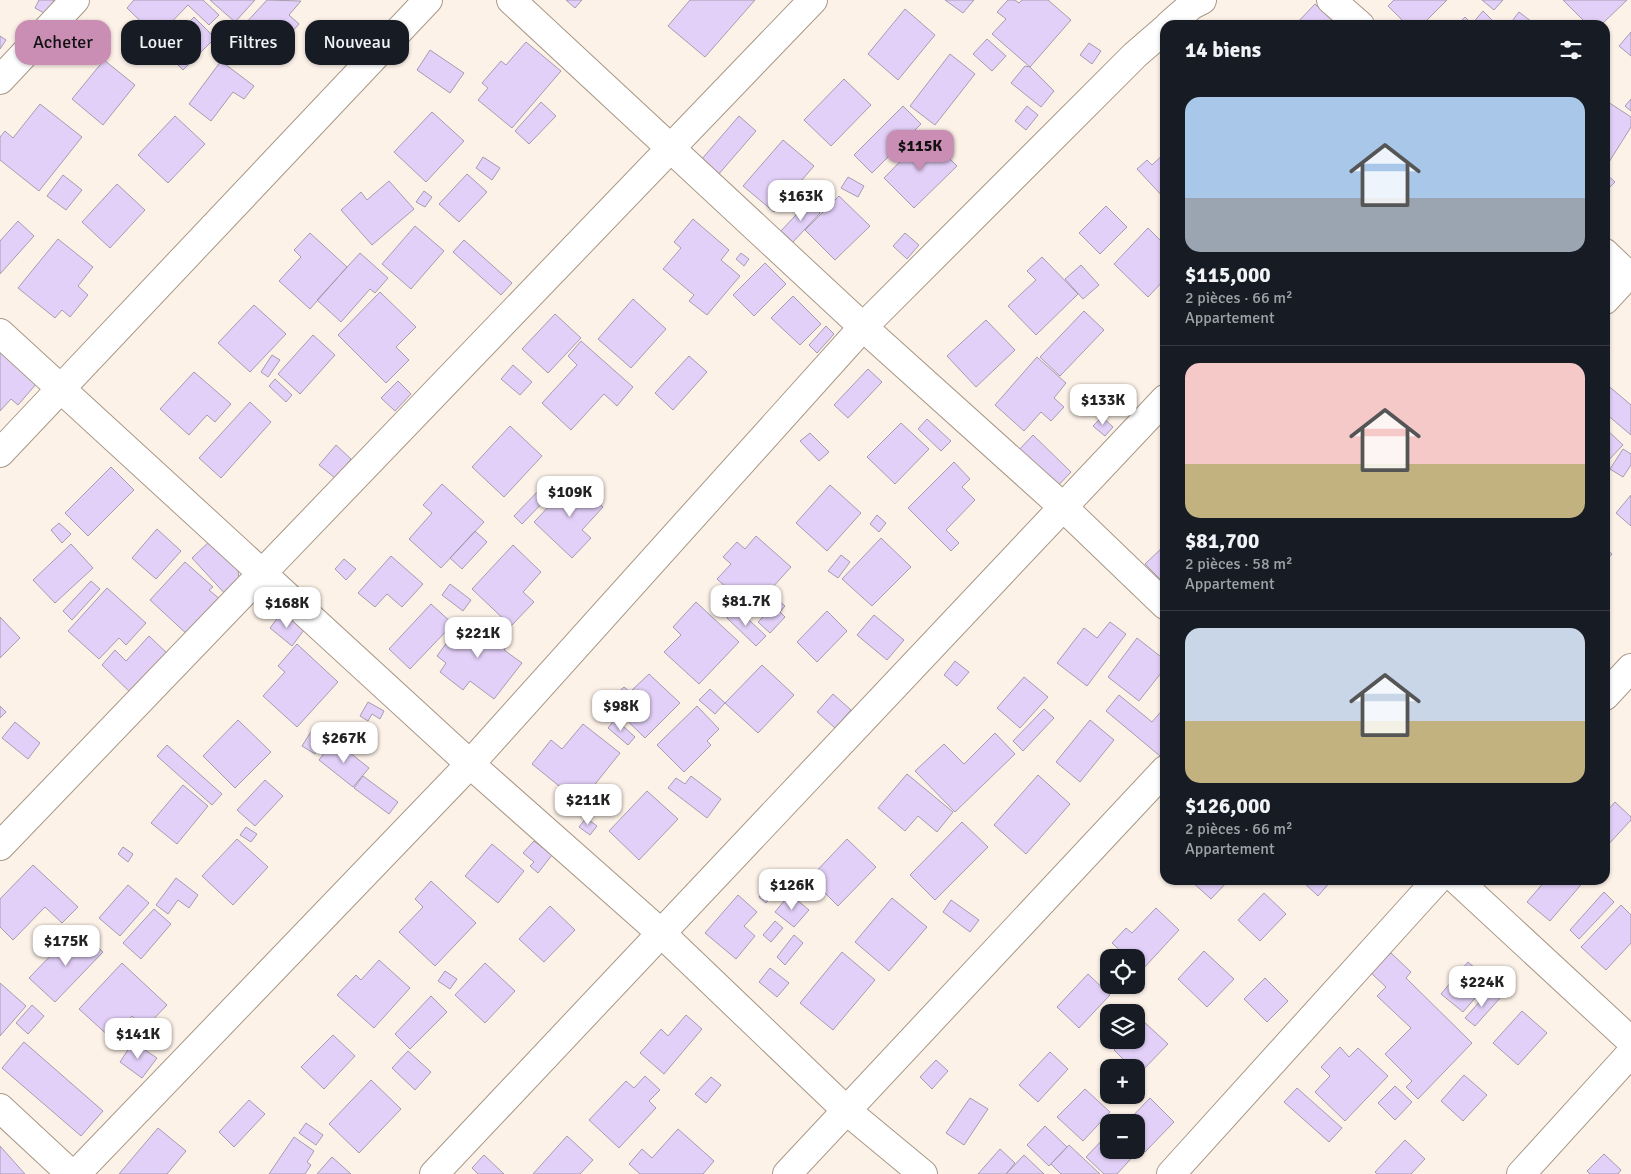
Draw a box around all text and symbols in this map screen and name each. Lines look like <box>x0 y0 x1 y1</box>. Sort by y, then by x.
chip: Acheter <box>15 20 111 65</box>
chip: Louer <box>121 20 201 65</box>
chip: Filtres <box>211 20 295 65</box>
chip: Nouveau <box>305 20 409 65</box>
icon: filters <box>1557 36 1585 64</box>
text: 14 biens <box>1185 37 1261 63</box>
pin: $115K <box>885 130 955 172</box>
icon: home <box>1340 130 1430 220</box>
text: $115K <box>898 136 942 156</box>
pin: $163K <box>766 180 836 222</box>
text: $163K <box>779 186 823 206</box>
text: $115,000 <box>1185 262 1271 288</box>
text: 2 pièces · 66 m² <box>1185 288 1293 308</box>
text: Appartement <box>1185 308 1275 328</box>
pin: $133K <box>1068 384 1138 426</box>
text: $133K <box>1081 390 1125 410</box>
icon: home <box>1340 395 1430 485</box>
pin: $109K <box>535 476 605 518</box>
text: $109K <box>548 482 592 502</box>
text: $81,700 <box>1185 528 1259 554</box>
text: 2 pièces · 58 m² <box>1185 554 1293 574</box>
text: Appartement <box>1185 574 1275 594</box>
pin: $81.7K <box>705 584 787 627</box>
pin: $168K <box>252 586 322 629</box>
text: $81.7K <box>721 591 771 611</box>
text: $168K <box>265 593 309 613</box>
pin: $221K <box>443 616 513 659</box>
text: $221K <box>456 623 500 643</box>
icon: home <box>1340 660 1430 750</box>
pin: $98K <box>591 690 651 732</box>
text: $98K <box>603 696 639 716</box>
pin: $267K <box>309 722 379 764</box>
text: $267K <box>322 728 366 748</box>
pin: $211K <box>553 784 623 826</box>
text: $211K <box>566 790 610 810</box>
text: $126,000 <box>1185 793 1271 819</box>
text: 2 pièces · 66 m² <box>1185 819 1293 839</box>
text: Appartement <box>1185 839 1275 859</box>
pin: $126K <box>757 868 827 911</box>
text: $126K <box>770 875 814 895</box>
pin: $175K <box>31 924 101 967</box>
text: $175K <box>44 931 88 951</box>
map controls <box>1100 949 1145 1159</box>
button: locate <box>1100 949 1145 994</box>
pin: $224K <box>1447 966 1517 1008</box>
text: $224K <box>1460 972 1504 992</box>
button: layers <box>1100 1004 1145 1049</box>
pin: $141K <box>103 1018 173 1060</box>
text: $141K <box>116 1024 160 1044</box>
button: + <box>1100 1059 1145 1104</box>
button: − <box>1100 1114 1145 1159</box>

